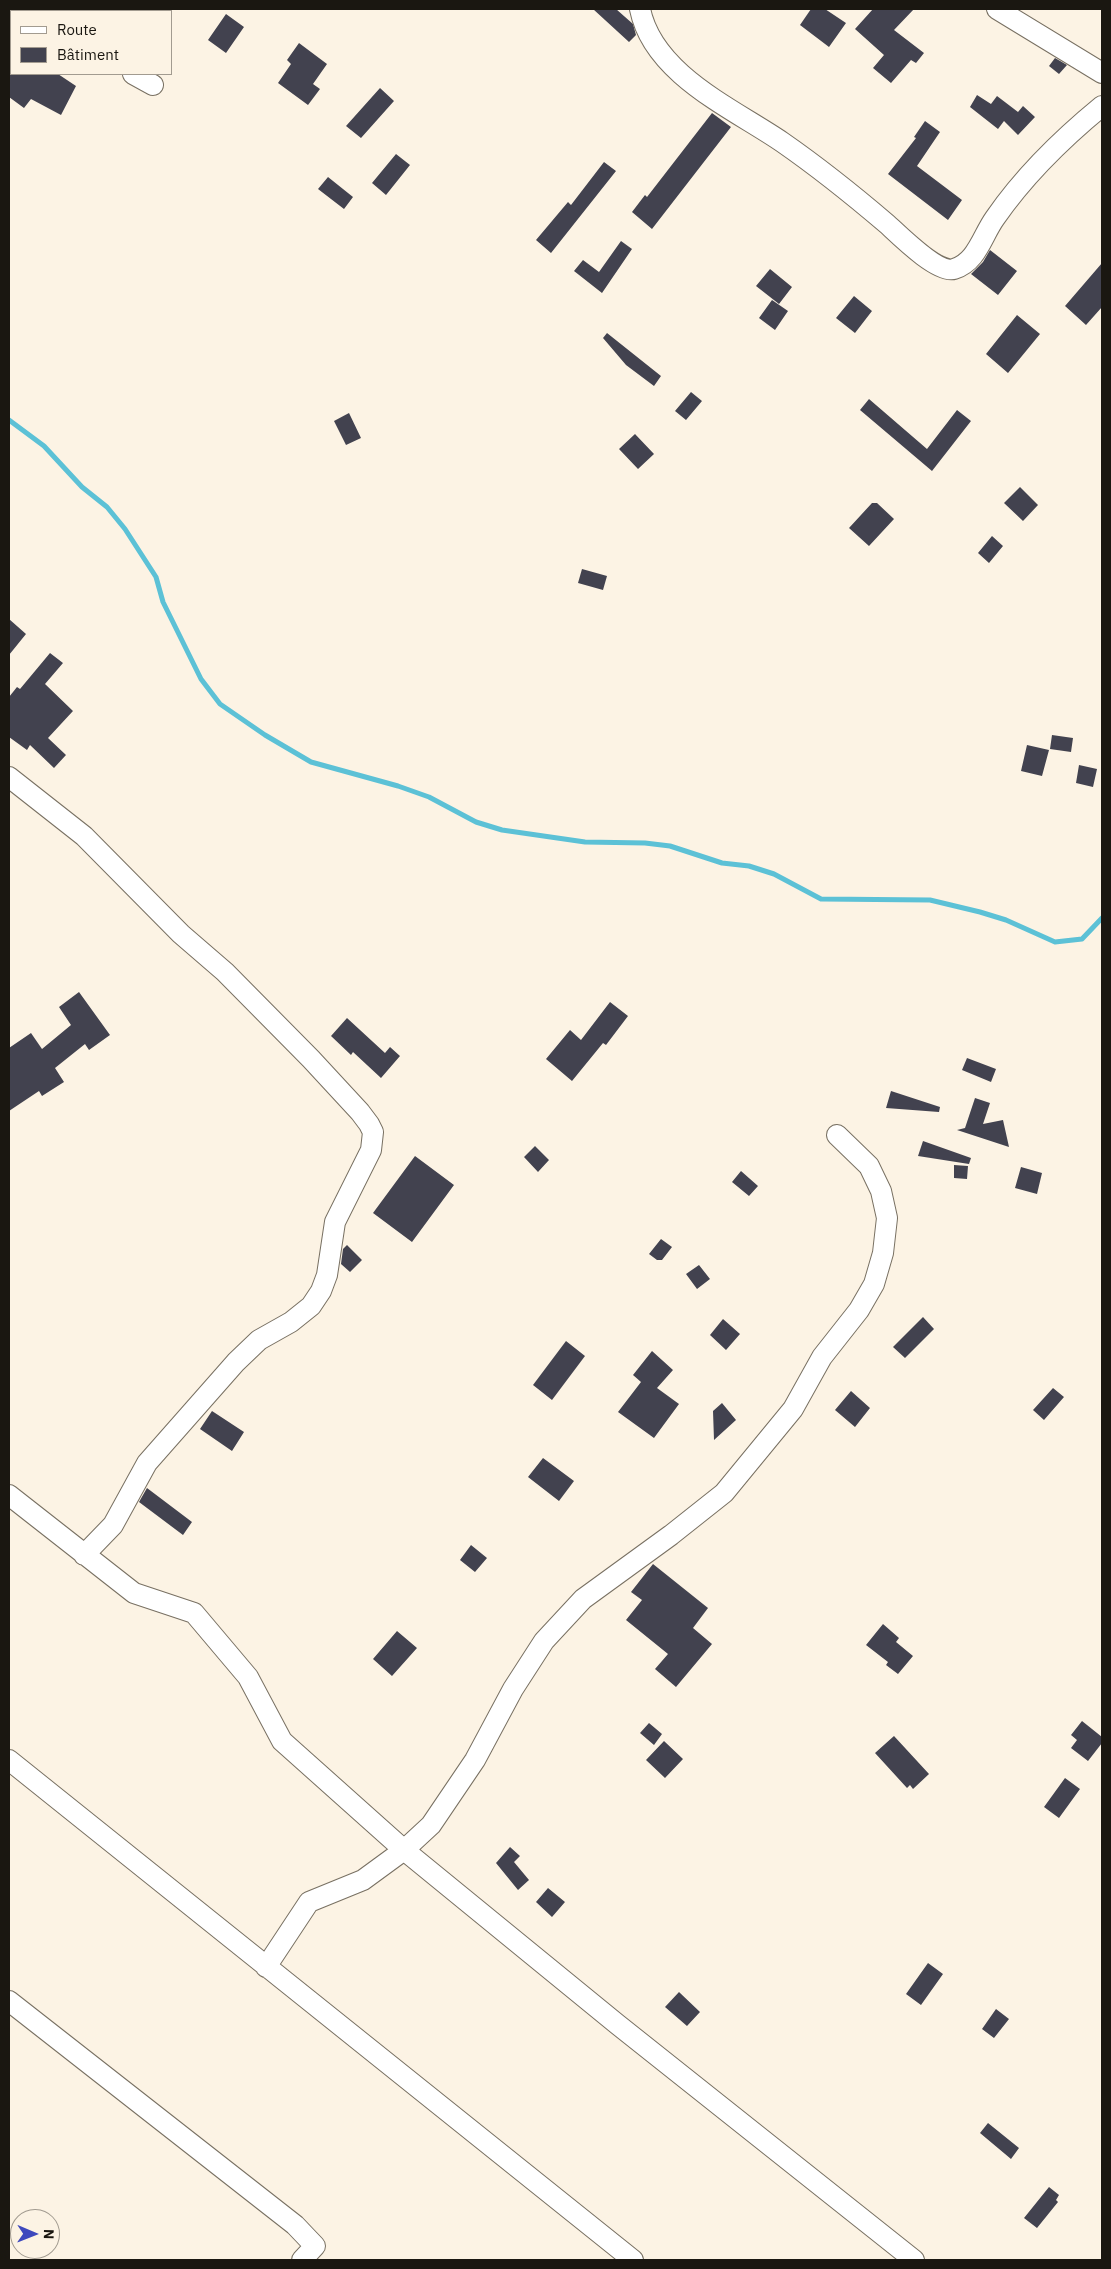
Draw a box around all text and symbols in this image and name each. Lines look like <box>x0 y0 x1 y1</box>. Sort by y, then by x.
legend <box>10 10 172 75</box>
text: Route <box>57 20 97 39</box>
text: Bâtiment <box>57 45 119 64</box>
north arrow <box>10 2209 60 2259</box>
text: N <box>40 2229 58 2239</box>

